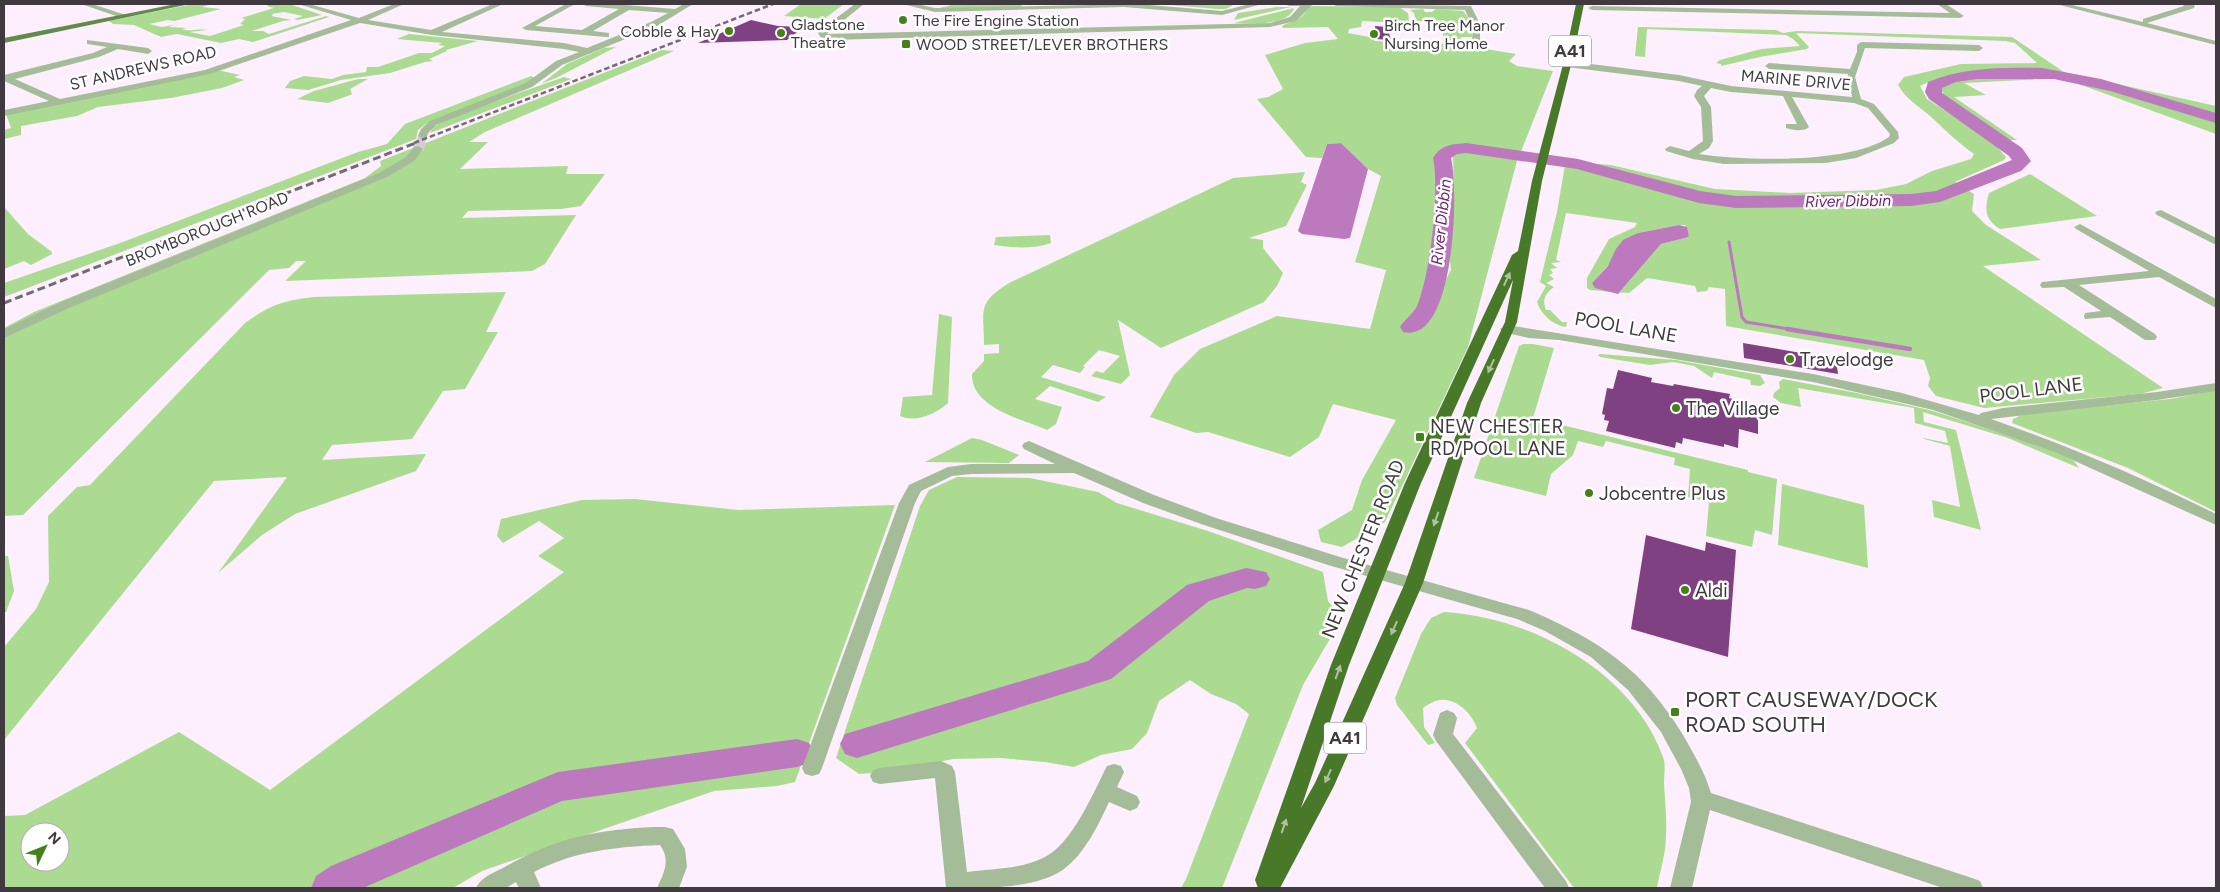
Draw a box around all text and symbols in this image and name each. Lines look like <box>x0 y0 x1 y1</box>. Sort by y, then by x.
place label: The Fire Engine Station <box>913 11 1079 30</box>
marker: The Fire Engine Station <box>897 14 909 26</box>
place label: Gladstone Theatre <box>791 15 865 52</box>
place label: Birch Tree Manor Nursing Home <box>1384 16 1505 53</box>
place label: Cobble & Hay <box>620 22 720 41</box>
marker: Cobble & Hay <box>723 25 735 37</box>
marker: Gladstone Theatre <box>775 27 787 39</box>
marker: Birch Tree Manor Nursing Home <box>1368 28 1380 40</box>
place label: WOOD STREET/LEVER BROTHERS <box>916 35 1169 54</box>
road number: A41 <box>1549 36 1591 66</box>
marker: WOOD STREET/LEVER BROTHERS <box>900 38 912 50</box>
street label: ST ANDREWS ROAD <box>68 42 218 94</box>
street label: MARINE DRIVE <box>1740 66 1852 94</box>
water label: River Dibbin <box>1427 178 1455 266</box>
street label: BROMBOROUGH ROAD <box>123 188 291 270</box>
water label: River Dibbin <box>1805 191 1891 211</box>
one-way arrow <box>1503 271 1511 286</box>
street label: POOL LANE <box>1573 307 1679 347</box>
place label: Travelodge <box>1800 348 1893 371</box>
marker: Travelodge <box>1784 353 1796 365</box>
one-way arrow <box>1486 359 1494 373</box>
street label: POOL LANE <box>1978 372 2084 408</box>
place label: The Village <box>1686 397 1779 420</box>
marker: The Village <box>1670 402 1682 414</box>
place label: NEW CHESTER RD/POOL LANE <box>1430 415 1566 460</box>
marker: NEW CHESTER RD/POOL LANE <box>1414 431 1426 443</box>
street label: NEW CHESTER ROAD <box>1317 456 1409 642</box>
place label: Jobcentre Plus <box>1599 482 1726 505</box>
marker: Jobcentre Plus <box>1583 487 1595 499</box>
one-way arrow <box>1432 512 1439 527</box>
place label: Aldi <box>1695 579 1728 602</box>
marker: Aldi <box>1679 584 1691 596</box>
one-way arrow <box>1390 621 1398 635</box>
one-way arrow <box>1334 664 1342 679</box>
place label: PORT CAUSEWAY/DOCK ROAD SOUTH <box>1685 686 1938 738</box>
marker: PORT CAUSEWAY/DOCK ROAD SOUTH <box>1669 706 1681 718</box>
road number: A41 <box>1324 722 1366 754</box>
one-way arrow <box>1323 769 1331 783</box>
one-way arrow <box>1281 818 1288 833</box>
north arrow <box>20 822 70 872</box>
text: N <box>44 829 64 848</box>

